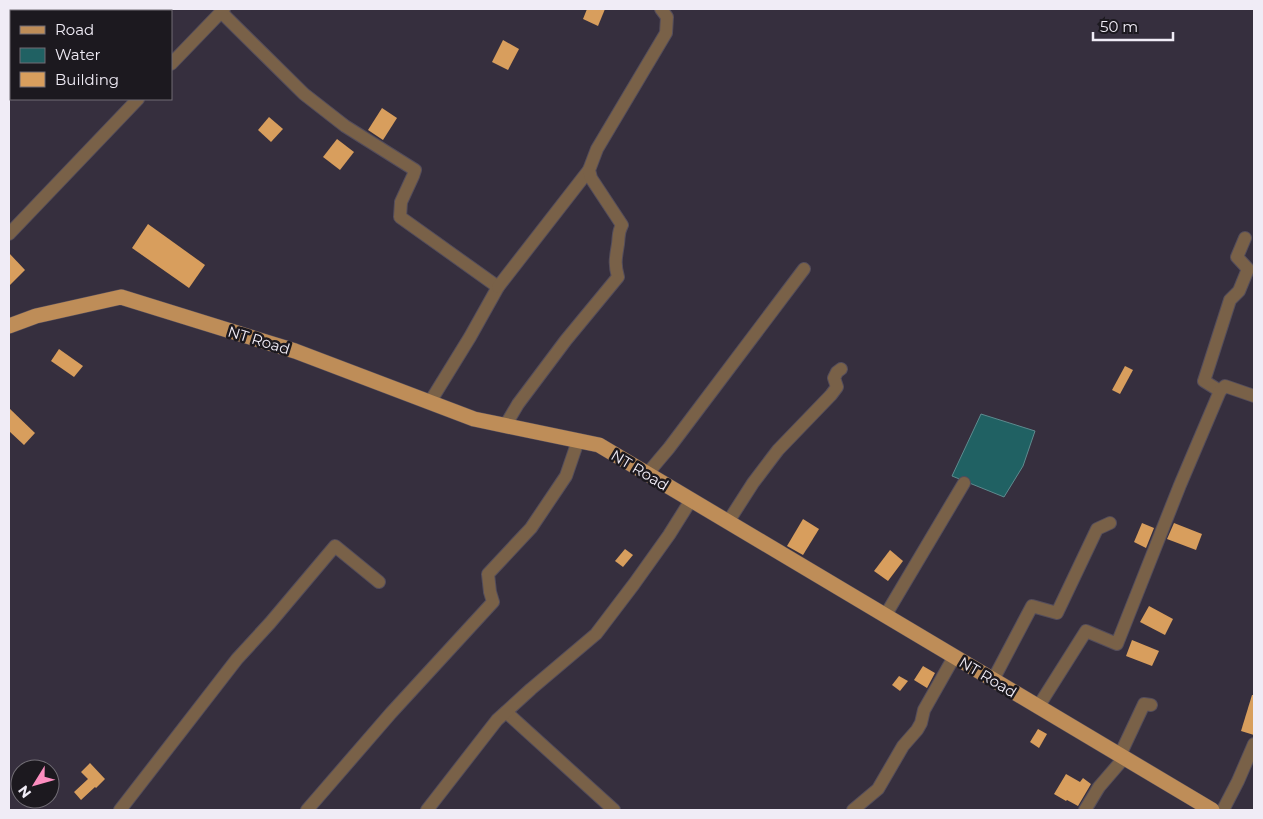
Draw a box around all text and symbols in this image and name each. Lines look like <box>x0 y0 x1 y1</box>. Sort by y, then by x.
legend <box>10 10 172 100</box>
scale bar <box>1093 10 1173 42</box>
text: 50 m <box>1100 17 1138 36</box>
text: Road <box>55 20 94 39</box>
text: Water <box>55 45 101 64</box>
text: Building <box>55 70 119 89</box>
street label: NT Road <box>226 322 292 358</box>
street label: NT Road <box>608 445 672 495</box>
street label: NT Road <box>956 652 1020 702</box>
north arrow <box>10 759 60 809</box>
text: N <box>14 782 35 802</box>

